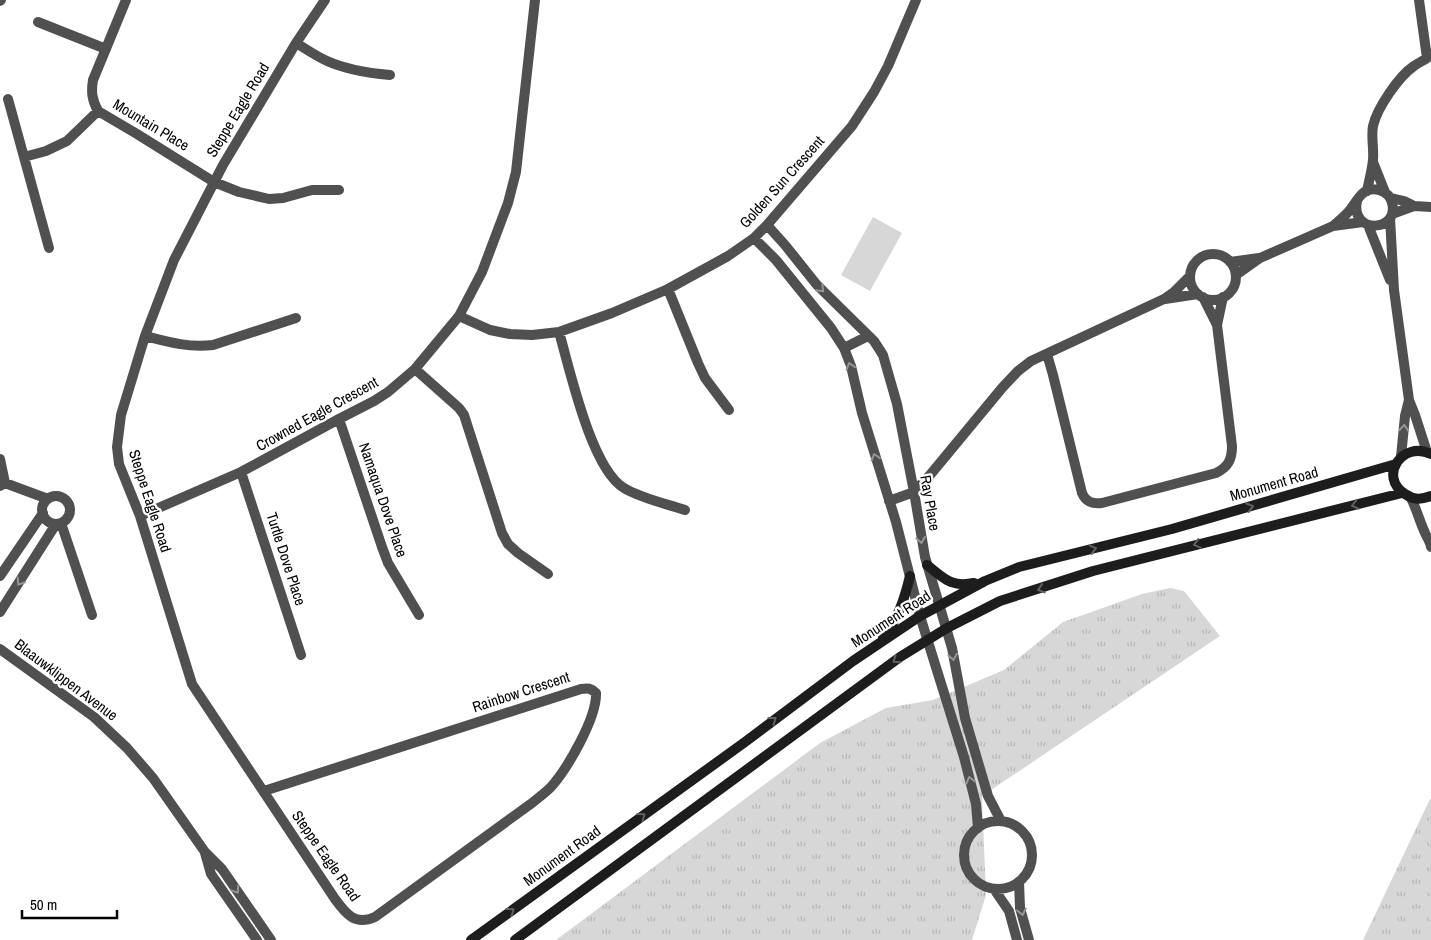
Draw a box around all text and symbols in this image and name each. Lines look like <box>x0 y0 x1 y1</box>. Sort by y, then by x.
street label: Steppe Eagle Road <box>201 59 274 161</box>
street label: Mountain Place <box>109 94 193 156</box>
street label: Golden Sun Crescent <box>734 131 829 232</box>
one-way arrow <box>815 283 824 292</box>
one-way arrow <box>846 362 856 370</box>
street label: Crowned Eagle Crescent <box>252 371 382 456</box>
one-way arrow <box>1399 424 1410 432</box>
street label: Namaqua Dove Place <box>354 440 413 560</box>
street label: Steppe Eagle Road <box>124 447 177 555</box>
one-way arrow <box>871 453 881 461</box>
street label: Monument Road <box>1227 461 1320 506</box>
street label: Ray Place <box>915 473 946 532</box>
one-way arrow <box>1350 499 1359 510</box>
one-way arrow <box>1245 502 1253 512</box>
street label: Turtle Dove Place <box>262 510 311 608</box>
one-way arrow <box>916 535 926 544</box>
one-way arrow <box>1193 538 1202 549</box>
one-way arrow <box>1088 544 1097 555</box>
one-way arrow <box>16 576 26 585</box>
one-way arrow <box>1037 583 1046 593</box>
street label: Monument Road <box>847 585 935 652</box>
street label: Blaauwklippen Avenue <box>10 634 122 725</box>
one-way arrow <box>948 653 958 662</box>
one-way arrow <box>892 654 902 663</box>
street label: Rainbow Crescent <box>469 666 573 717</box>
one-way arrow <box>768 717 777 726</box>
one-way arrow <box>965 776 976 785</box>
street label: Steppe Eagle Road <box>287 806 366 905</box>
one-way arrow <box>636 813 646 822</box>
street label: Monument Road <box>519 820 605 891</box>
one-way arrow <box>230 884 239 893</box>
scale bar <box>22 888 118 920</box>
text: 50 m <box>30 894 57 915</box>
one-way arrow <box>1016 907 1027 916</box>
one-way arrow <box>505 909 514 917</box>

